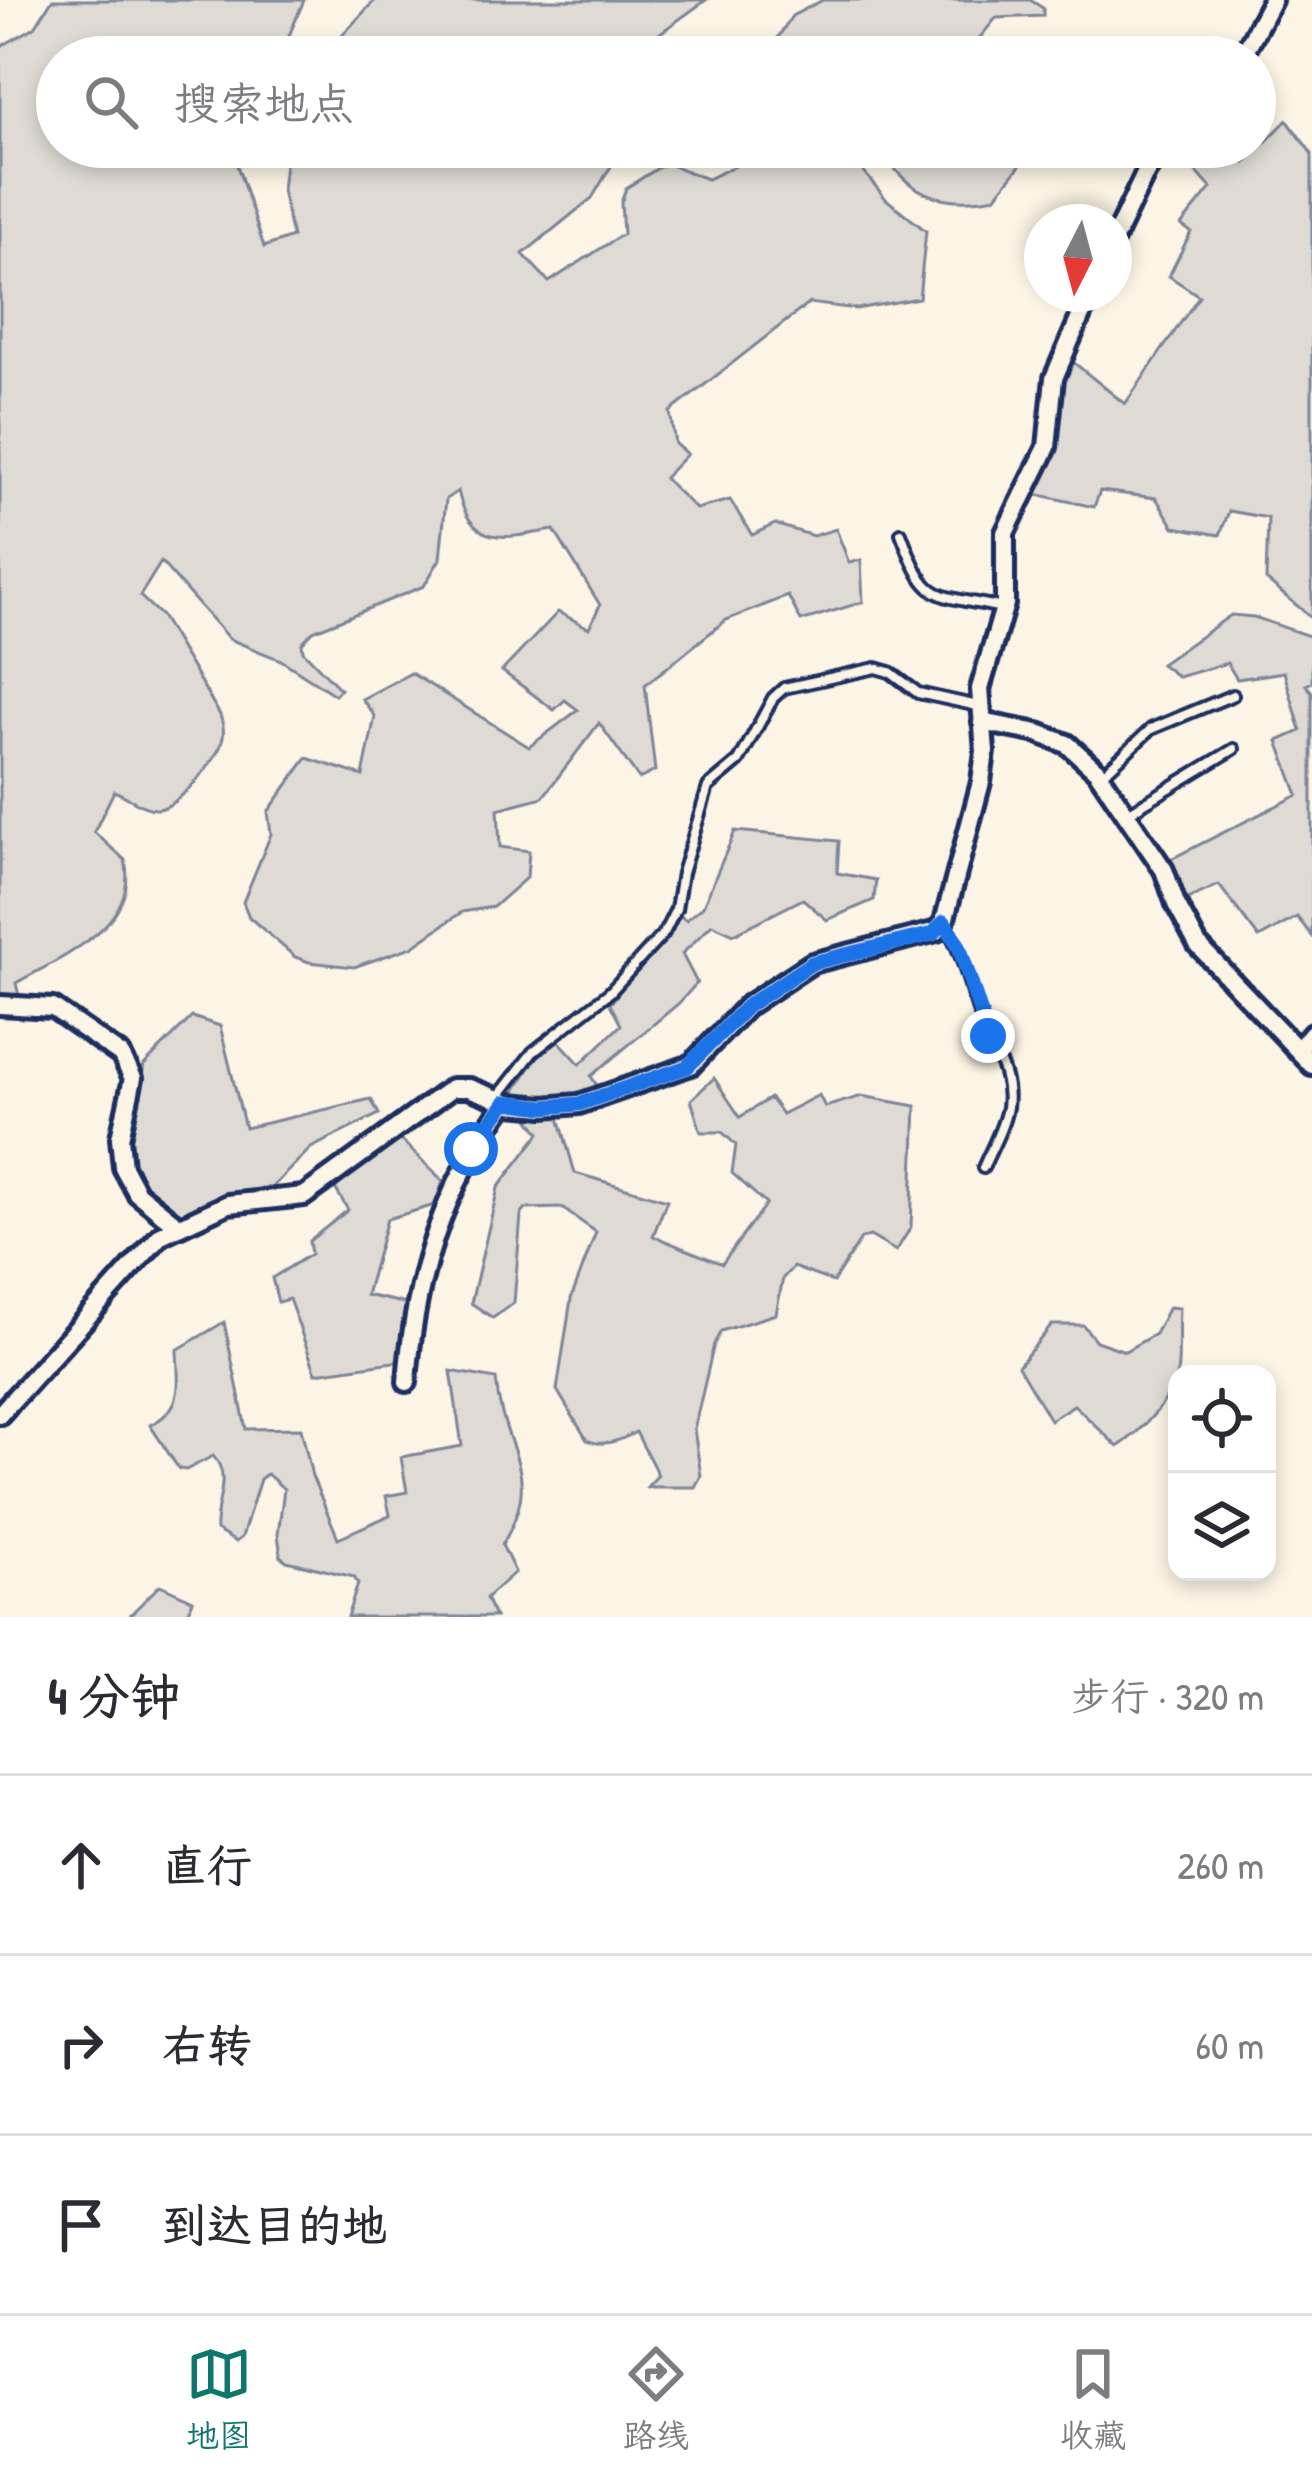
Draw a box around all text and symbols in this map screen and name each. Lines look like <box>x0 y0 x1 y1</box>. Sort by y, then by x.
search box <box>36 36 1276 168</box>
icon: search <box>78 69 144 135</box>
text: 搜索地点 <box>174 72 354 133</box>
north arrow <box>1024 204 1132 312</box>
route end <box>961 1009 1015 1063</box>
route start <box>444 1122 498 1176</box>
map controls <box>1168 1365 1276 1581</box>
button: locate <box>1168 1365 1276 1473</box>
button: layers <box>1168 1473 1276 1581</box>
text: 4 分钟 <box>48 1661 181 1730</box>
text: 步行 · 320 m <box>1072 1669 1264 1722</box>
icon: ahead <box>48 1832 114 1898</box>
text: 直行 <box>162 1834 252 1895</box>
text: 260 m <box>1177 1838 1264 1891</box>
icon: right <box>48 2012 114 2078</box>
text: 右转 <box>162 2014 252 2075</box>
text: 60 m <box>1195 2018 1264 2071</box>
icon: arrive <box>48 2192 114 2258</box>
text: 到达目的地 <box>162 2194 387 2255</box>
tab: 地图 <box>186 2341 252 2457</box>
tab: 路线 <box>623 2341 689 2457</box>
tab: 收藏 <box>1060 2341 1126 2457</box>

